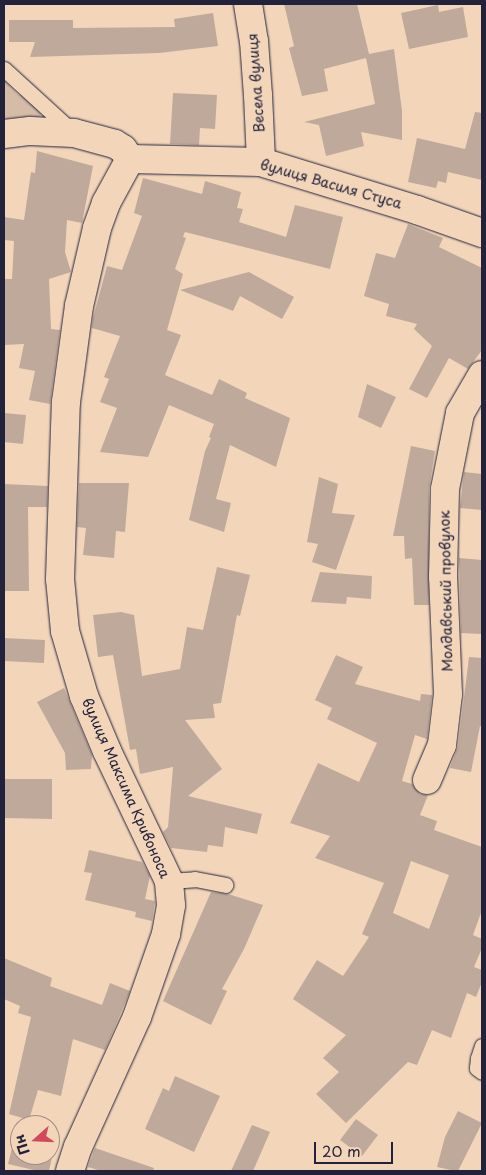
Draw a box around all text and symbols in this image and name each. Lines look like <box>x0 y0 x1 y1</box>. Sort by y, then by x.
street label: Весела вулиця <box>244 32 268 134</box>
street label: вулиця Василя Стуса <box>258 156 404 212</box>
street label: Молдавський провулок <box>436 510 456 672</box>
street label: вулиця Максима Кривоноса <box>78 695 174 881</box>
north arrow <box>10 1115 60 1165</box>
text: Пн <box>8 1132 35 1158</box>
scale bar <box>316 1132 395 1164</box>
text: 20 m <box>322 1139 361 1162</box>

